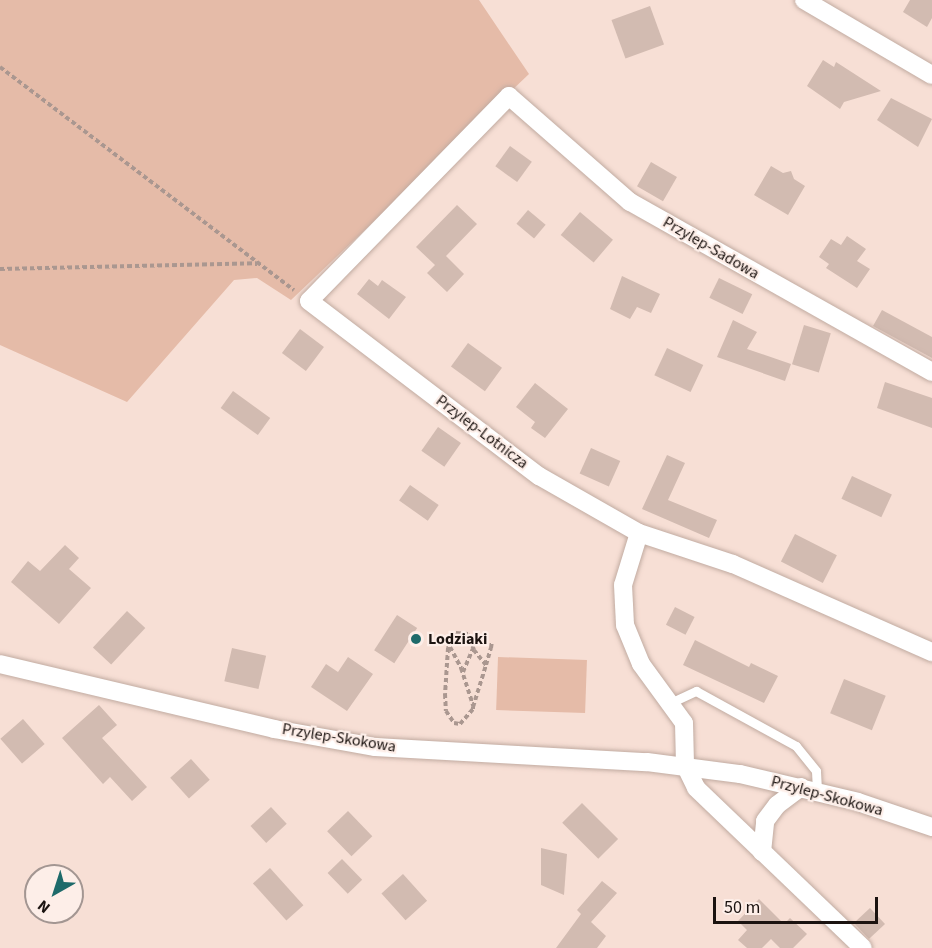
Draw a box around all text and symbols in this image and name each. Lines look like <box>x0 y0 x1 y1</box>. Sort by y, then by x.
street label: Przylep-Sadowa <box>659 213 763 283</box>
street label: Przylep-Lotnicza <box>432 391 532 473</box>
place label: Lodziaki <box>428 629 488 649</box>
marker: Lodziaki <box>409 632 423 646</box>
street label: Przylep-Skokowa <box>281 720 397 756</box>
street label: Przylep-Skokowa <box>769 772 885 820</box>
north arrow <box>24 864 84 924</box>
scale bar <box>716 885 881 923</box>
text: N <box>33 895 55 918</box>
text: 50 m <box>724 895 760 920</box>

